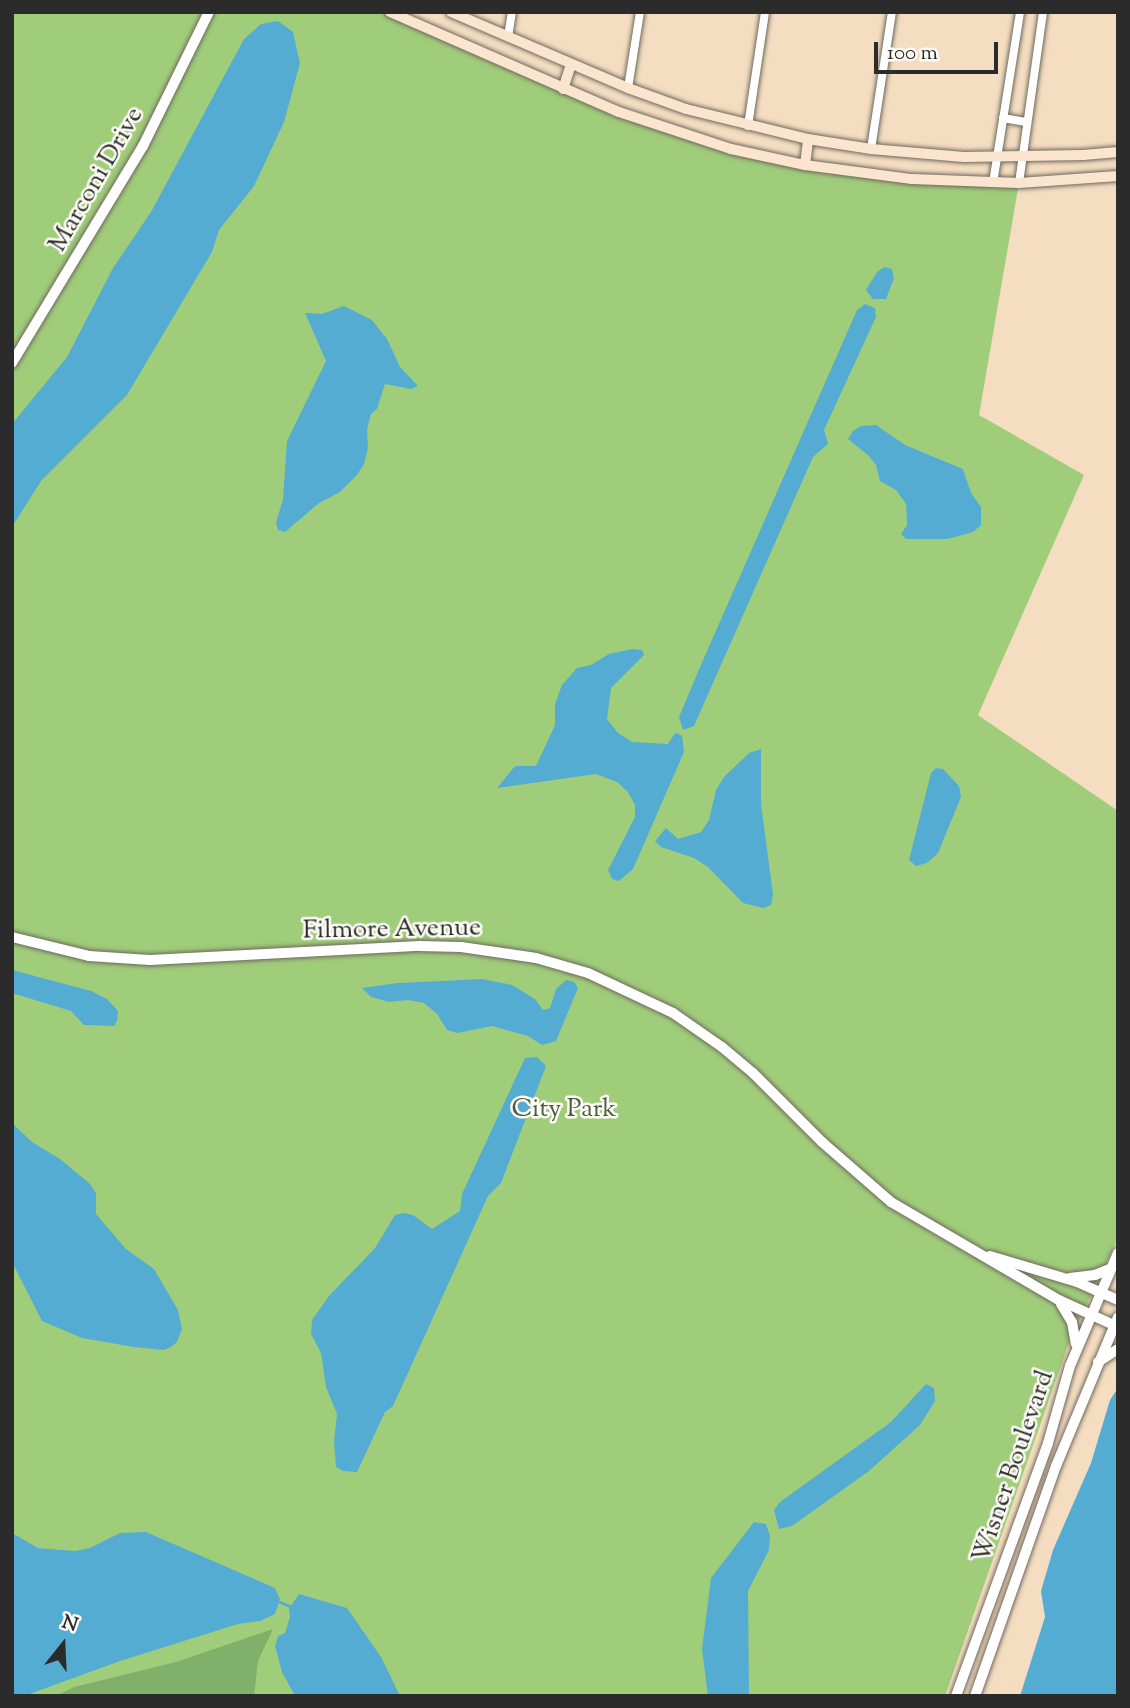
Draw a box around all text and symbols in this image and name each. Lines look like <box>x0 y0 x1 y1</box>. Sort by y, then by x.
scale bar <box>878 28 1002 72</box>
text: 100 m <box>887 39 938 69</box>
street label: Marconi Drive <box>43 102 151 258</box>
street label: Filmore Avenue <box>303 913 481 947</box>
park label: City Park <box>512 1094 616 1126</box>
street label: Wisner Boulevard <box>966 1367 1062 1567</box>
text: N <box>58 1609 81 1640</box>
north arrow <box>28 1610 98 1680</box>

